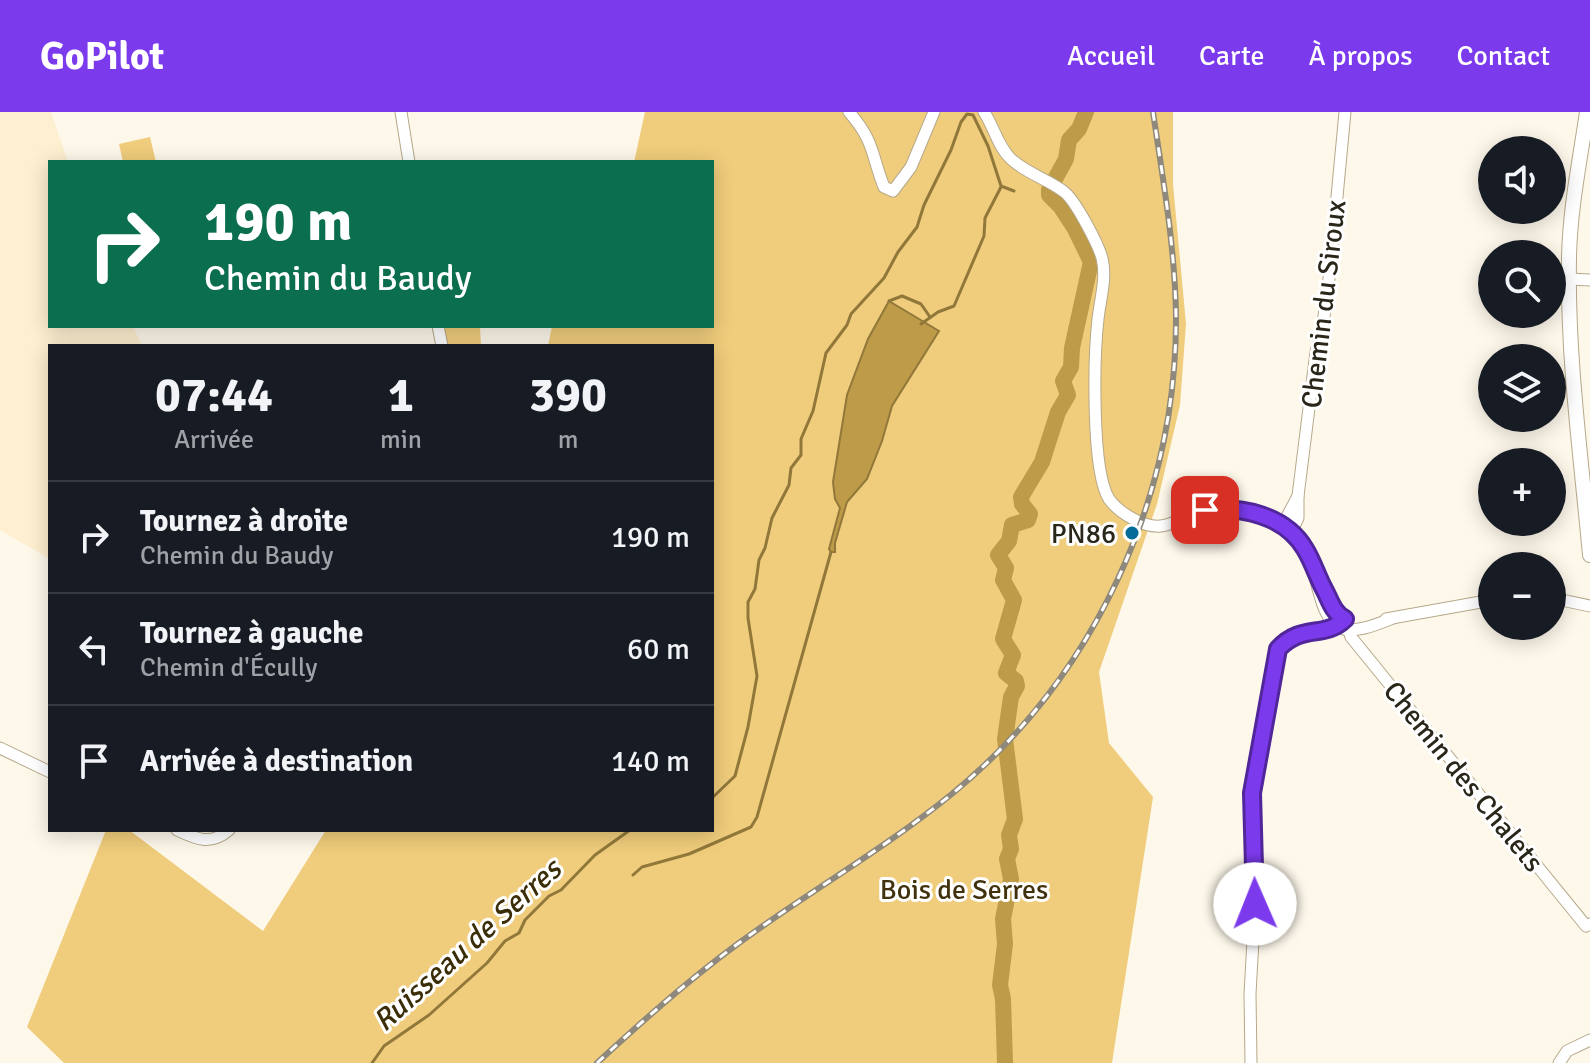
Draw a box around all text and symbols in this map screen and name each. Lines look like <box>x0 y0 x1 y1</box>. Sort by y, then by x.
text: GoPilot <box>40 33 164 80</box>
text: Accueil <box>1067 39 1155 73</box>
text: Carte <box>1199 39 1264 73</box>
text: À propos <box>1308 39 1413 73</box>
text: Contact <box>1457 39 1550 73</box>
map controls <box>1478 136 1566 640</box>
button: sound <box>1478 136 1566 224</box>
text: 190 m <box>204 187 352 256</box>
icon: right <box>72 192 176 296</box>
street label: Chemin du Siroux <box>1294 198 1354 410</box>
button: search <box>1478 240 1566 328</box>
text: Chemin du Baudy <box>204 256 472 301</box>
button: layers <box>1478 344 1566 432</box>
text: 07:44 <box>155 366 273 425</box>
text: 1 <box>388 366 414 425</box>
text: 390 <box>529 366 607 425</box>
text: Arrivée <box>174 424 254 456</box>
text: min <box>380 424 422 456</box>
text: m <box>558 424 578 456</box>
button: + <box>1478 448 1566 536</box>
pin <box>1171 476 1239 544</box>
icon: arrive <box>1183 488 1227 532</box>
text: Tournez à droite <box>140 503 348 540</box>
icon: right <box>72 515 116 559</box>
place label: PN86 <box>1051 517 1116 551</box>
text: 190 m <box>611 519 690 556</box>
marker: PN86 <box>1123 524 1141 542</box>
text: Chemin du Baudy <box>140 540 333 572</box>
button: − <box>1478 552 1566 640</box>
text: Tournez à gauche <box>140 615 363 652</box>
icon: left <box>72 627 116 671</box>
text: 60 m <box>627 631 690 668</box>
text: Chemin d'Écully <box>140 652 317 684</box>
street label: Chemin des Chalets <box>1376 675 1550 879</box>
icon: arrive <box>72 739 116 783</box>
text: Arrivée à destination <box>140 743 413 780</box>
text: 140 m <box>611 743 690 780</box>
water label: Ruisseau de Serres <box>366 849 571 1039</box>
position arrow <box>1213 862 1297 946</box>
park label: Bois de Serres <box>880 873 1048 907</box>

